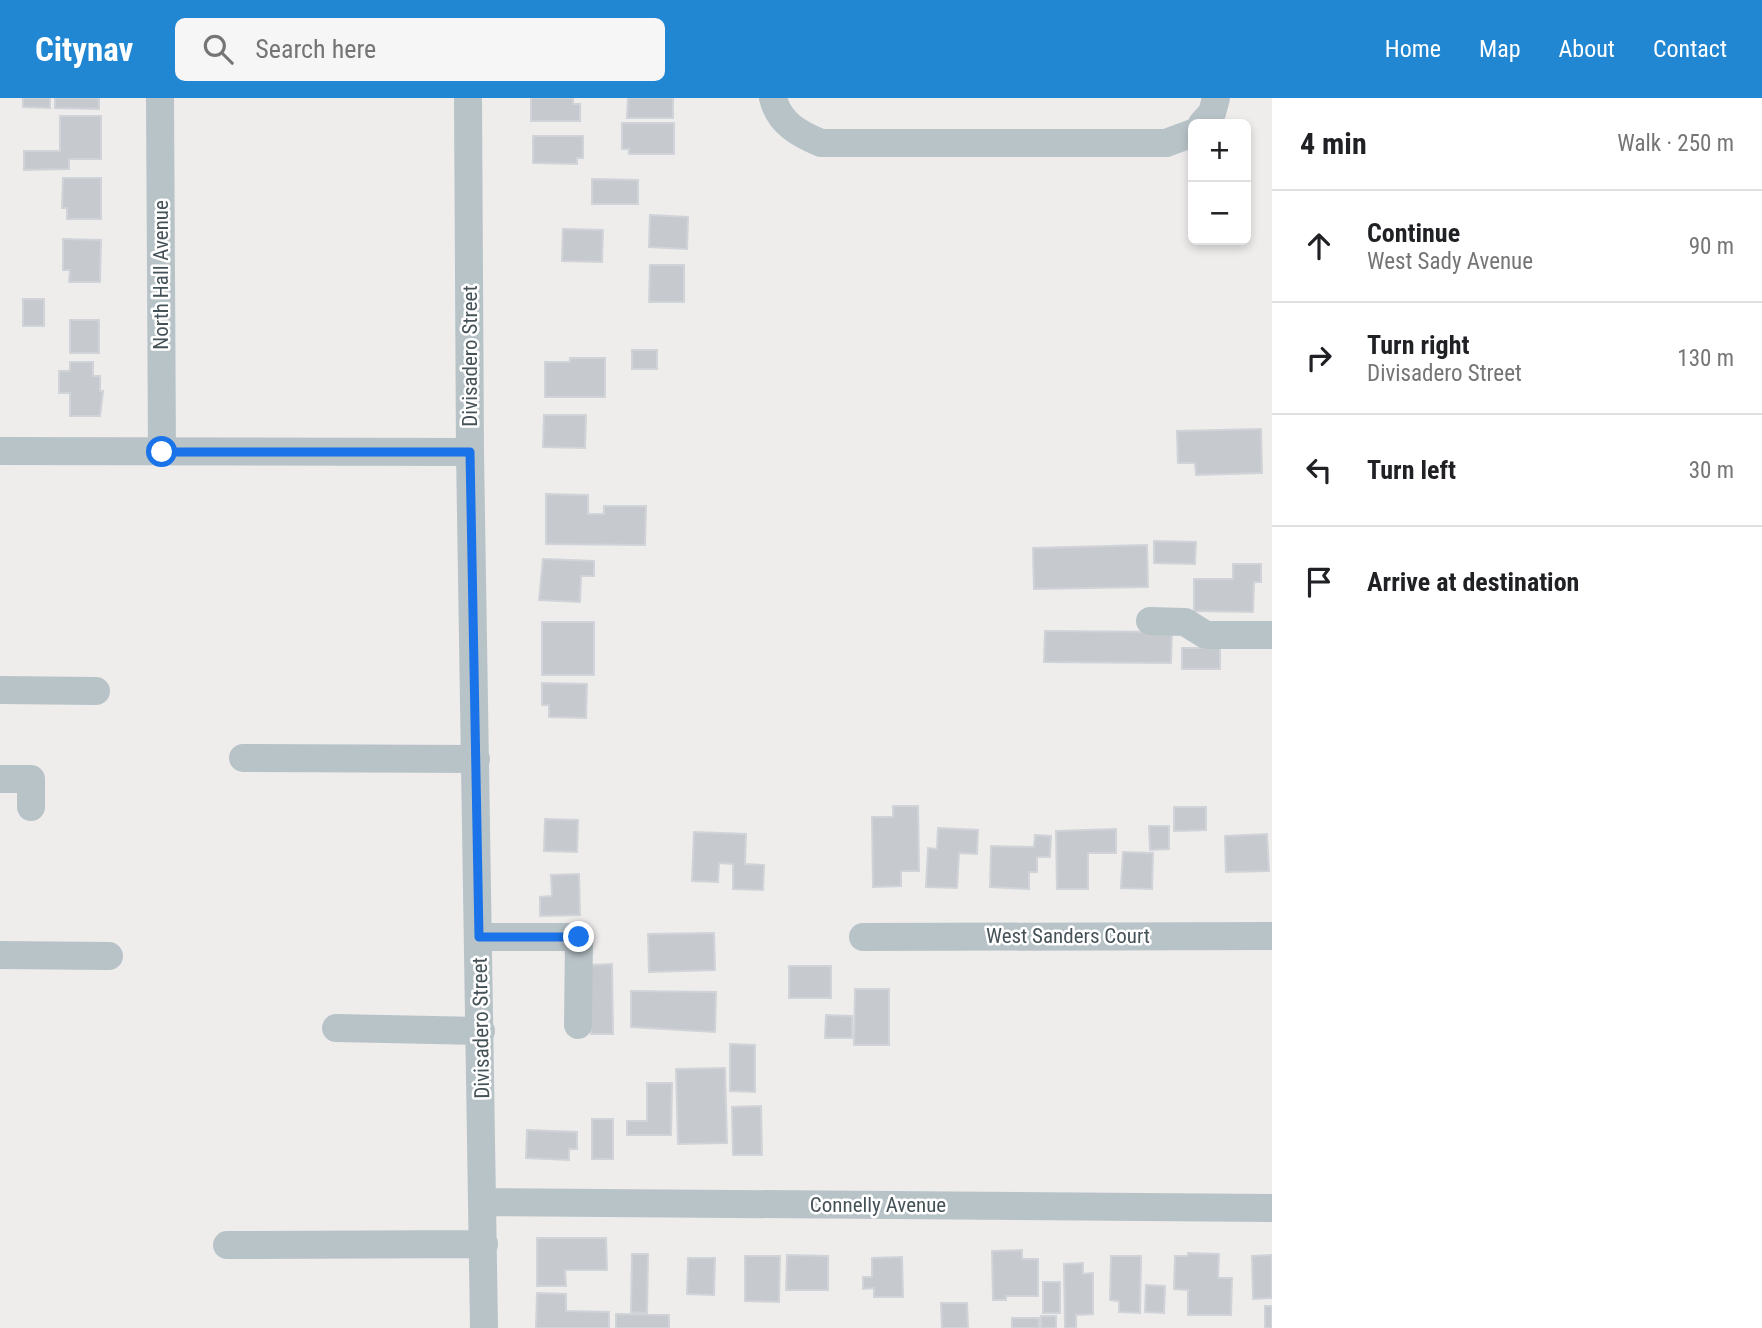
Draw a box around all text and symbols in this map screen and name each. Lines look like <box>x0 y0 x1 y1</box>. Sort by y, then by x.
search box <box>175 18 665 81</box>
text: Citynav <box>35 30 133 69</box>
icon: search <box>199 30 237 68</box>
text: Search here <box>255 34 376 64</box>
text: Home <box>1385 35 1441 63</box>
text: Map <box>1479 35 1521 63</box>
text: About <box>1559 35 1615 63</box>
text: Contact <box>1653 35 1727 63</box>
map controls <box>1188 119 1251 245</box>
button: + <box>1188 119 1251 182</box>
text: 4 min <box>1300 126 1367 161</box>
text: Walk · 250 m <box>1617 130 1734 157</box>
button: − <box>1188 182 1251 245</box>
street label: North Hall Avenue <box>149 200 173 350</box>
text: Continue <box>1367 218 1460 248</box>
icon: ahead <box>1300 227 1338 265</box>
text: 90 m <box>1689 233 1734 260</box>
text: West Sady Avenue <box>1367 248 1533 275</box>
street label: Divisadero Street <box>458 285 482 427</box>
text: Turn right <box>1367 330 1469 360</box>
icon: right <box>1300 339 1338 377</box>
text: 130 m <box>1677 345 1734 372</box>
text: Divisadero Street <box>1367 360 1522 387</box>
route start <box>146 436 177 467</box>
icon: left <box>1300 451 1338 489</box>
text: Turn left <box>1367 455 1456 485</box>
text: 30 m <box>1689 457 1734 484</box>
icon: arrive <box>1300 563 1338 601</box>
text: Arrive at destination <box>1367 567 1579 597</box>
route end <box>563 921 594 952</box>
street label: West Sanders Court <box>986 924 1150 948</box>
street label: Divisadero Street <box>468 957 494 1099</box>
street label: Connelly Avenue <box>810 1193 946 1217</box>

